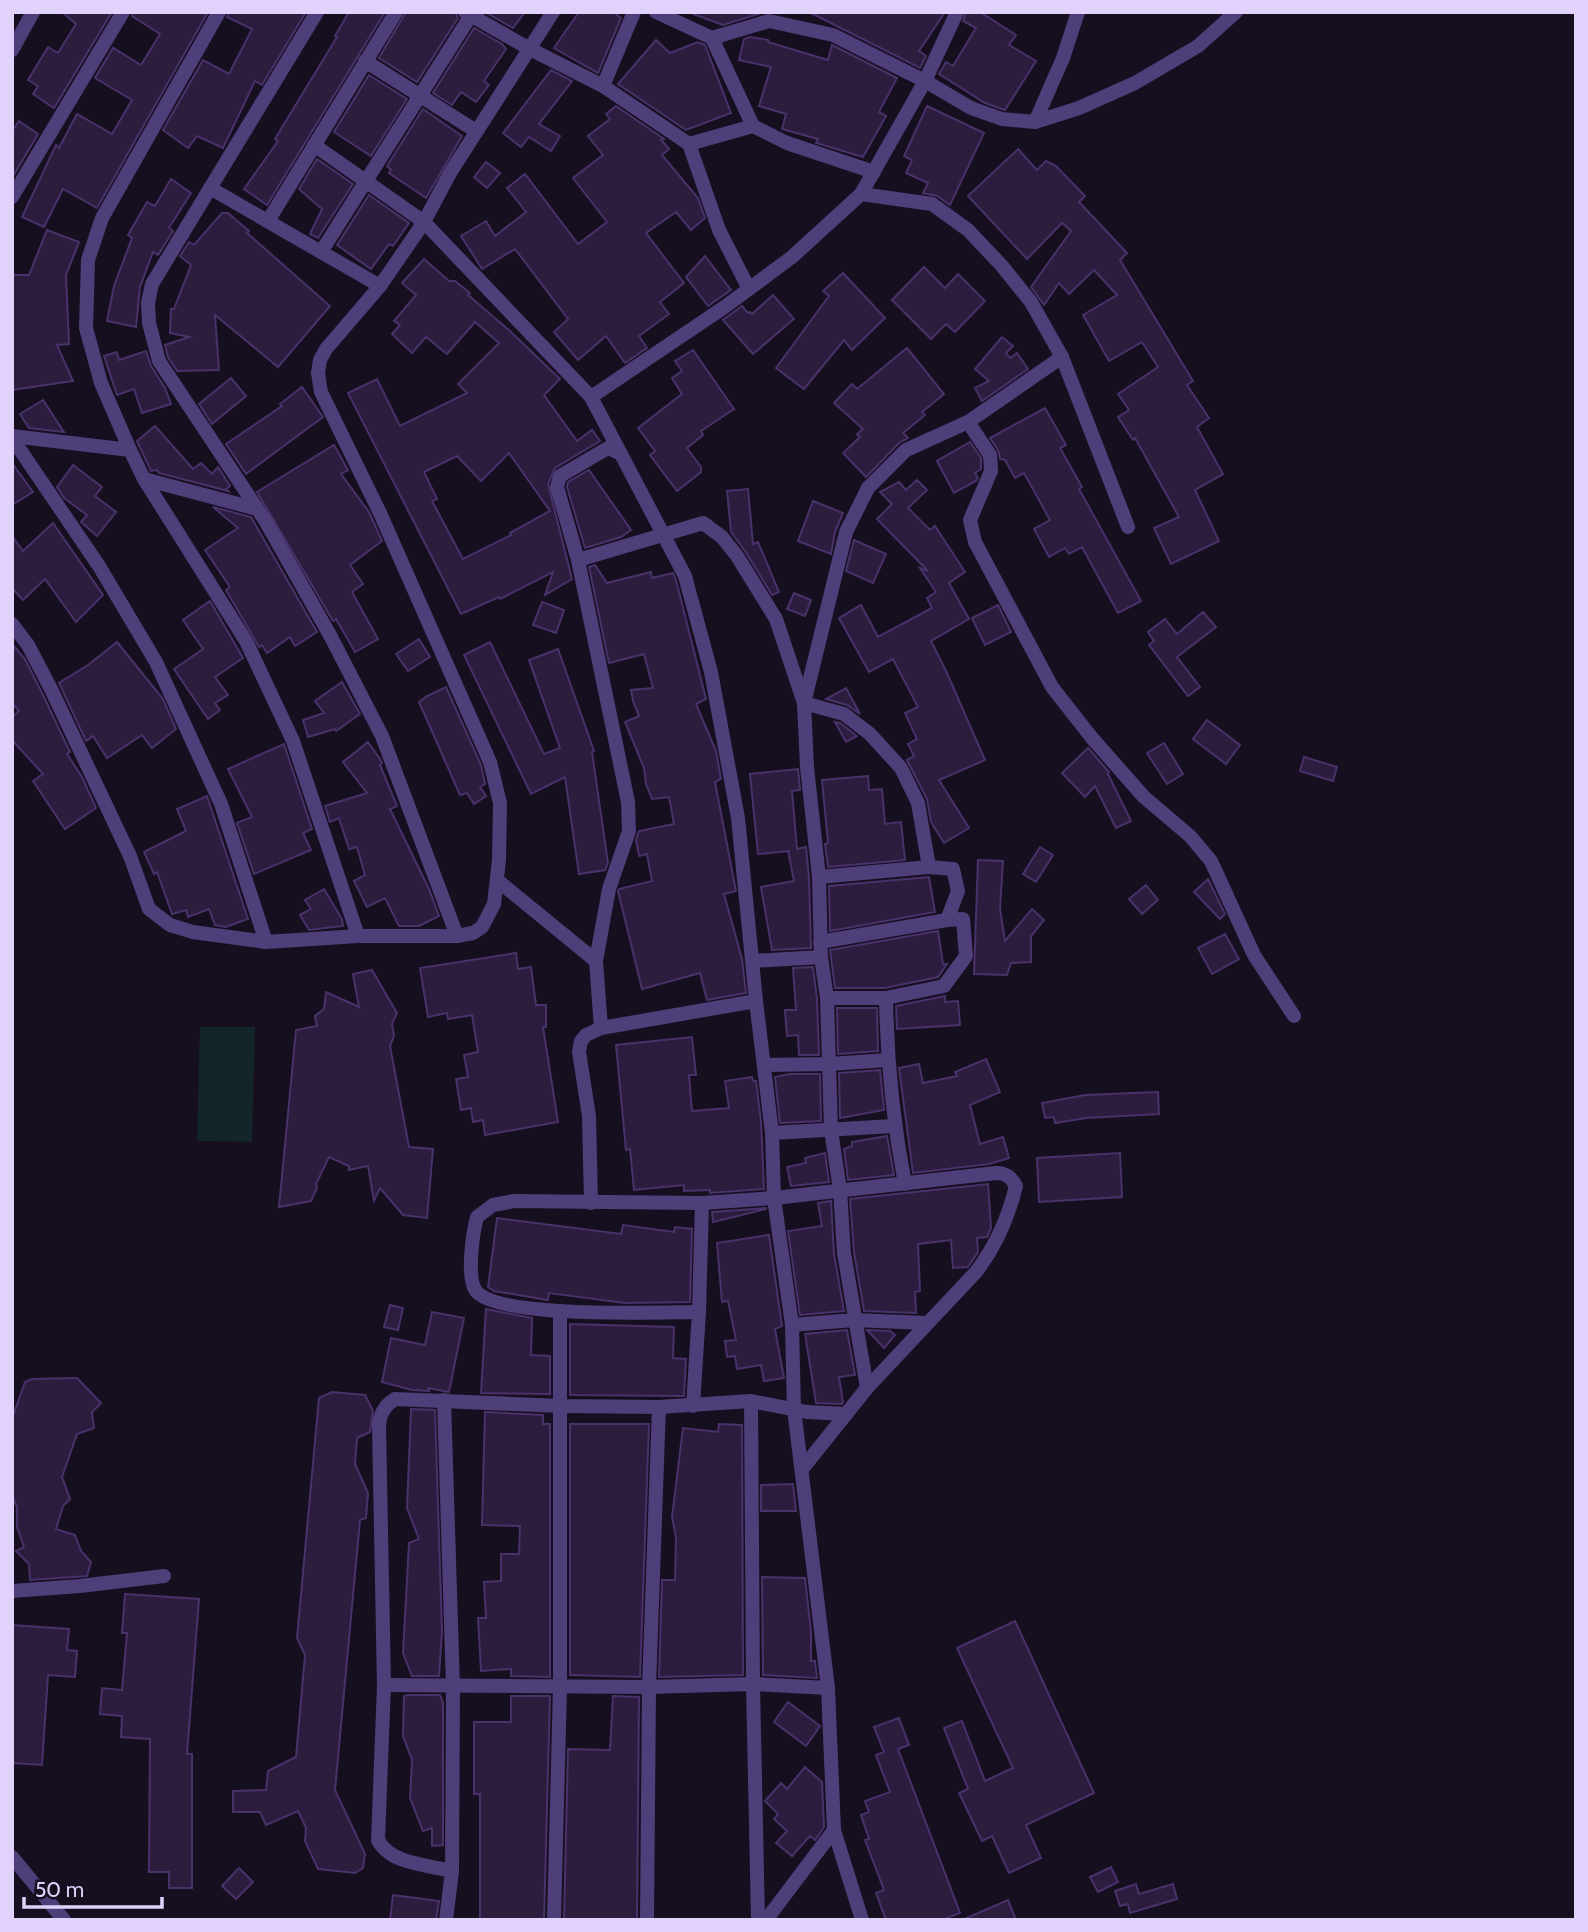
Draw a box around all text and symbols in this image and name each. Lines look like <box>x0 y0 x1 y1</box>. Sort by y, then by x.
scale bar <box>24 1866 163 1910</box>
text: 50 m <box>35 1877 84 1902</box>

